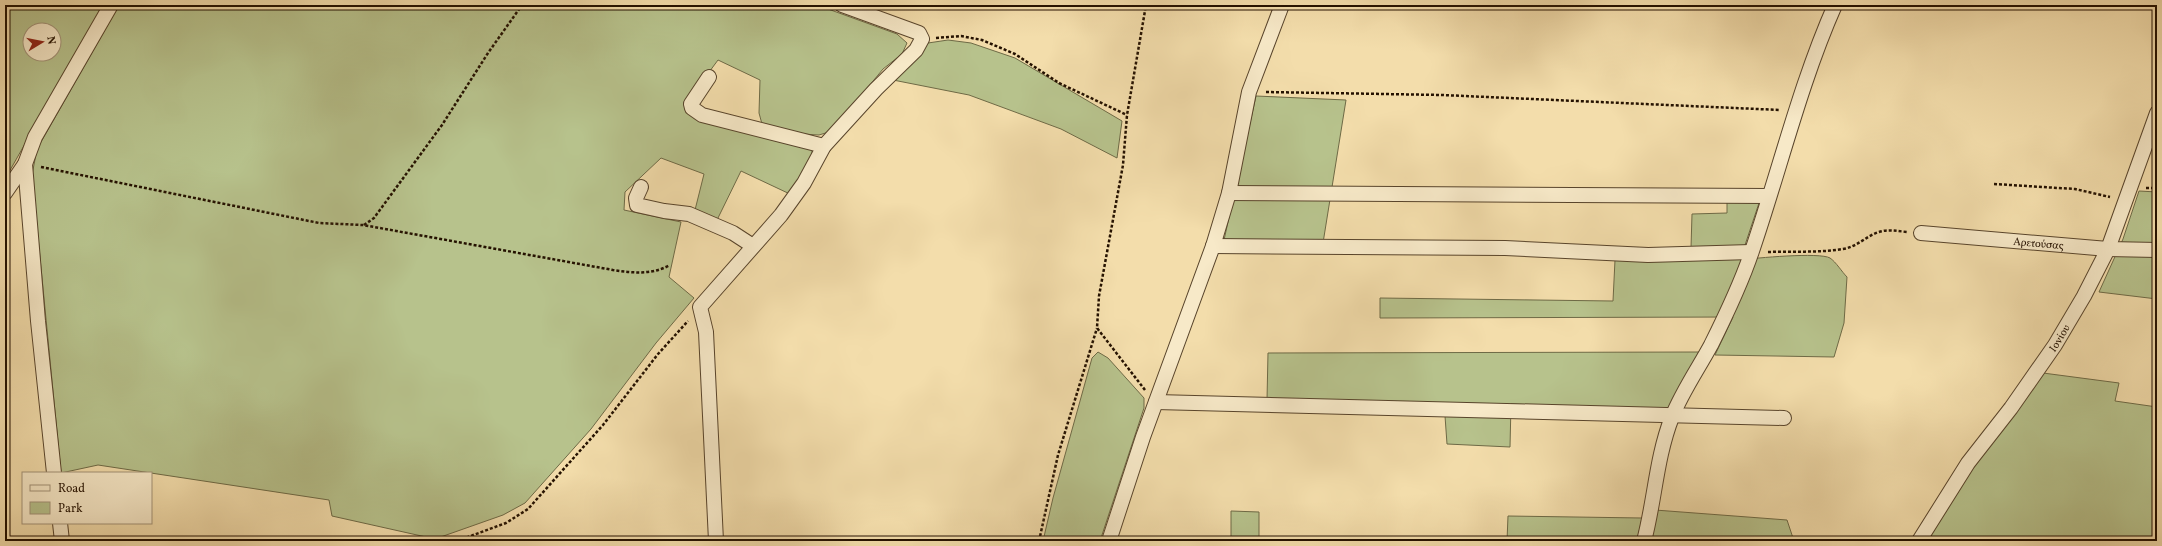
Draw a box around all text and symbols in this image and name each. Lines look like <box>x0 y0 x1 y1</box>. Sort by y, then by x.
north arrow <box>22 22 62 62</box>
text: N <box>42 35 58 46</box>
street label: Αρετούσας <box>2013 235 2064 254</box>
street label: Ιονίου <box>2046 322 2074 356</box>
legend <box>22 472 152 524</box>
text: Road <box>58 481 85 497</box>
text: Park <box>58 501 83 517</box>

